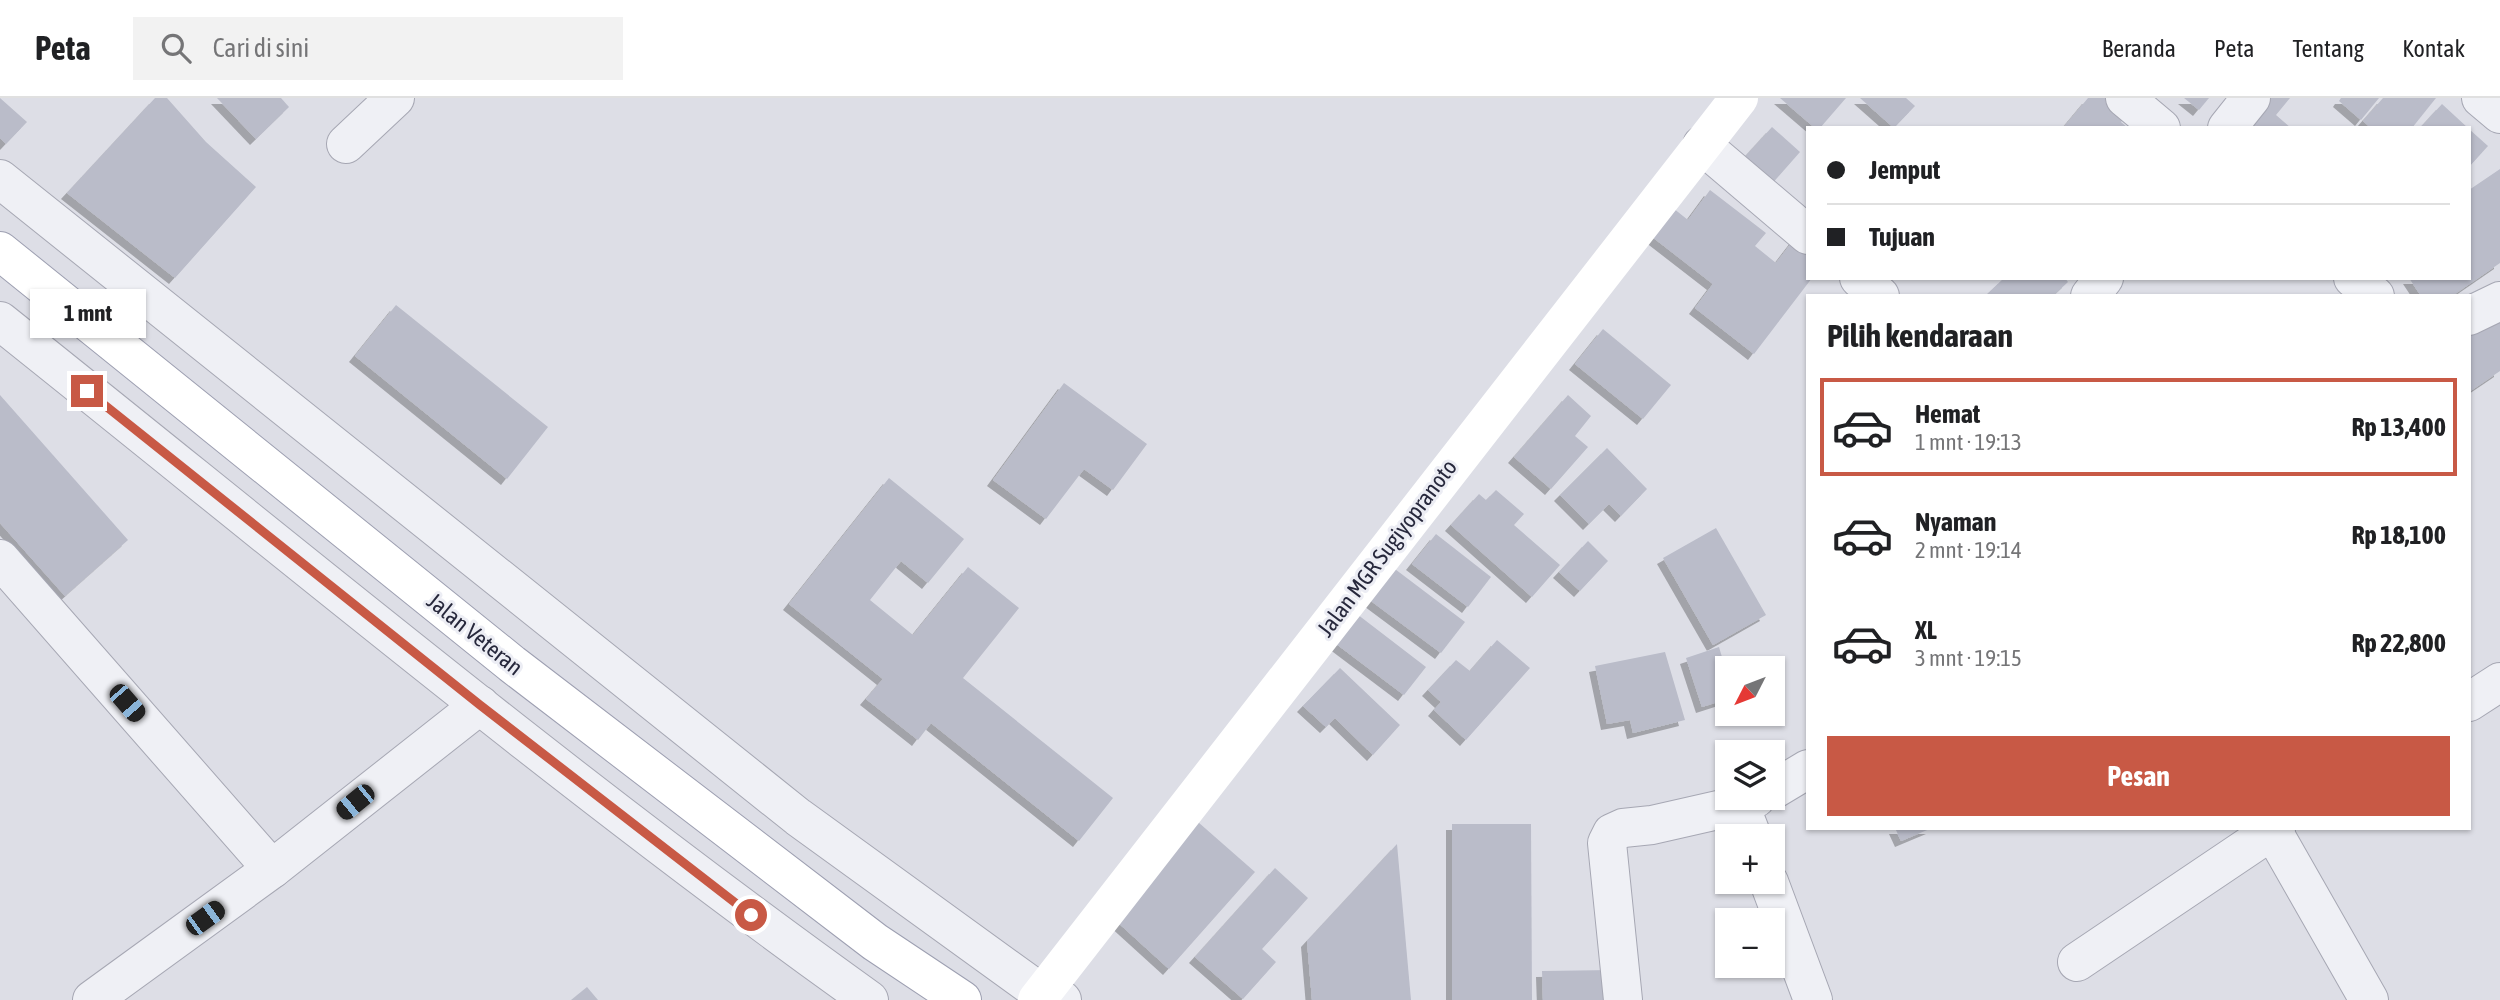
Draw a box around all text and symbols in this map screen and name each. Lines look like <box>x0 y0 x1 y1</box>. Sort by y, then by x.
search box <box>133 17 623 80</box>
text: Peta <box>35 29 91 67</box>
icon: search <box>157 29 195 67</box>
text: Cari di sini <box>213 33 309 63</box>
text: Beranda <box>2102 35 2176 62</box>
text: Peta <box>2214 35 2254 62</box>
text: Tentang <box>2292 35 2364 62</box>
text: Kontak <box>2402 35 2465 62</box>
text: Jemput <box>1869 155 1940 185</box>
text: Tujuan <box>1869 222 1935 252</box>
callout: 1 mnt <box>29 289 145 338</box>
text: 1 mnt <box>64 300 112 326</box>
text: Pilih kendaraan <box>1827 317 2013 354</box>
route end <box>71 375 103 407</box>
icon: car <box>1831 396 1894 459</box>
text: Hemat <box>1915 399 1980 429</box>
text: Rp 13,400 <box>2351 412 2446 442</box>
text: 1 mnt · 19:13 <box>1915 429 2022 455</box>
street label: Jalan MGR Sugiyopranoto <box>1312 455 1462 641</box>
icon: car <box>1831 504 1894 567</box>
text: Nyaman <box>1915 507 1996 537</box>
text: Rp 18,100 <box>2351 520 2446 550</box>
text: 2 mnt · 19:14 <box>1915 537 2022 563</box>
street label: Jalan Veteran <box>422 588 528 680</box>
icon: car <box>1831 612 1894 675</box>
text: XL <box>1915 615 1937 645</box>
text: Rp 22,800 <box>2351 628 2446 658</box>
text: 3 mnt · 19:15 <box>1915 645 2022 671</box>
north arrow <box>1715 656 1785 726</box>
map controls <box>1715 656 1785 978</box>
car <box>106 680 149 726</box>
button: Pesan <box>1827 736 2450 816</box>
button: layers <box>1715 740 1785 810</box>
car <box>333 781 378 823</box>
button: + <box>1715 824 1785 894</box>
car <box>182 897 229 939</box>
route start <box>735 899 767 931</box>
button: − <box>1715 908 1785 978</box>

